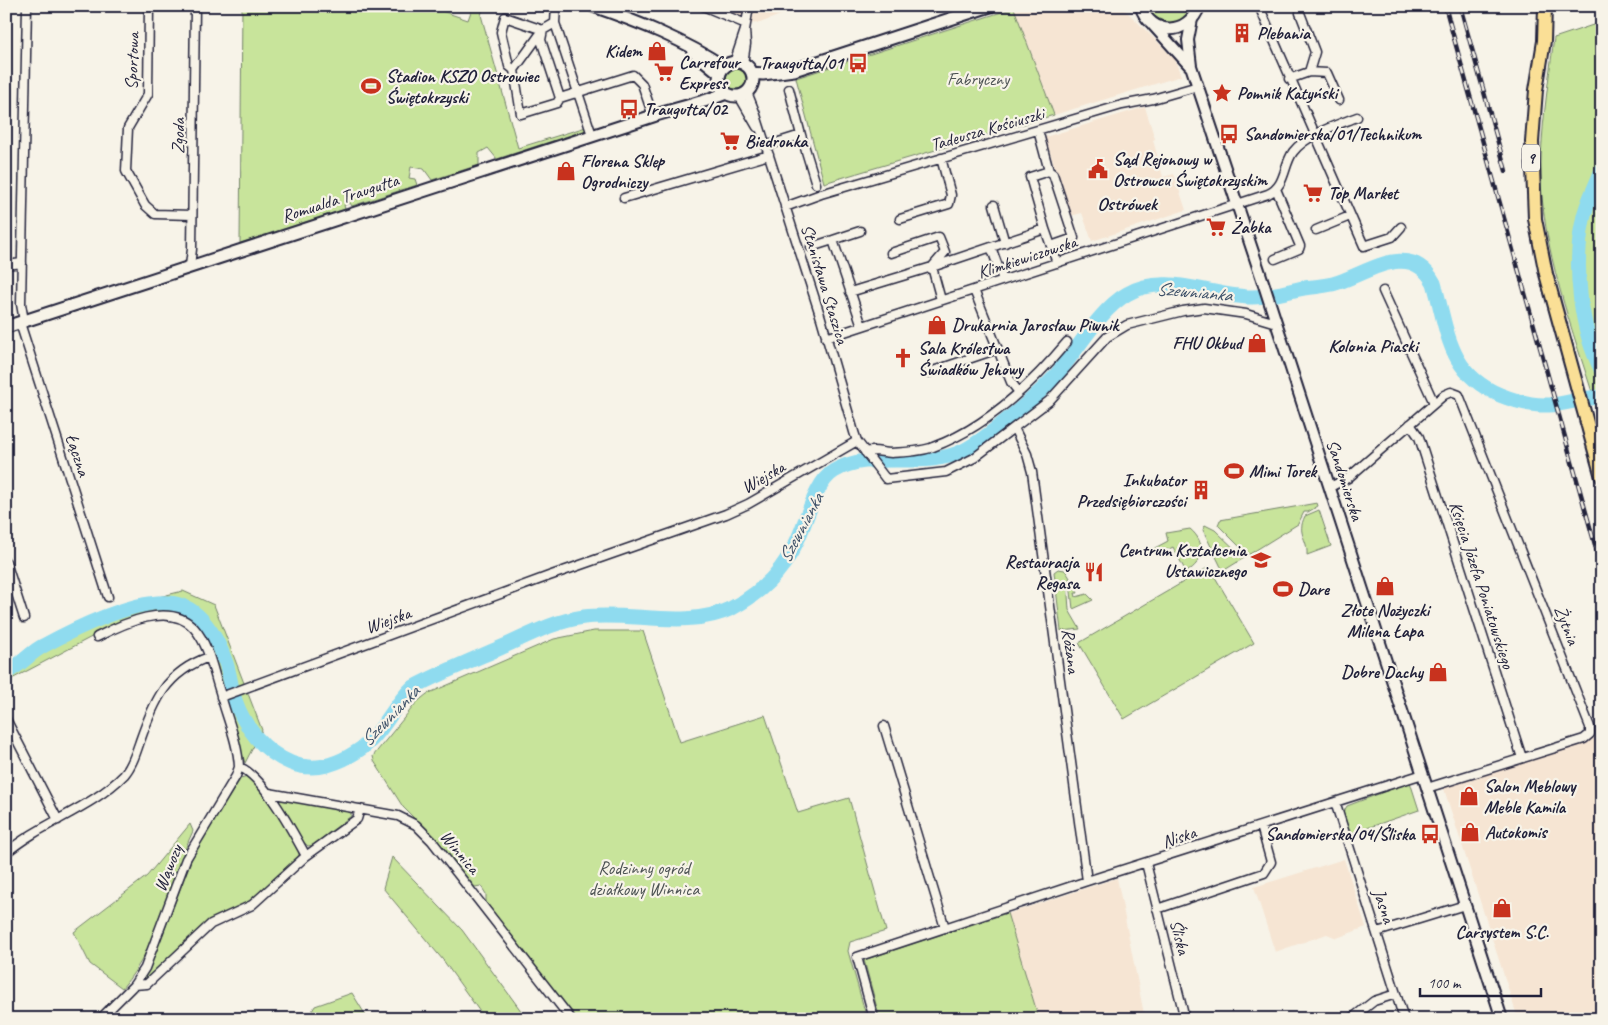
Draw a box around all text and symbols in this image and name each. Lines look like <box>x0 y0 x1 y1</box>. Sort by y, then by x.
building icon: Plebania <box>1231 22 1253 44</box>
place label: Plebania <box>1257 22 1312 44</box>
street label: Sportowa <box>120 30 144 90</box>
place label: Kidem <box>605 40 643 62</box>
shop icon: Kidem <box>646 40 668 62</box>
place label: Carrefour Express <box>679 51 742 94</box>
place label: Traugutta/01 <box>760 52 845 74</box>
bus stop icon: Traugutta/01 <box>847 52 869 74</box>
supermarket icon: Carrefour Express <box>653 61 675 83</box>
place label: Stadion KSZO Ostrowiec Świętokrzyski <box>386 65 541 108</box>
park label: Fabryczny <box>947 68 1011 90</box>
sports icon: Stadion KSZO Ostrowiec Świętokrzyski <box>360 75 382 97</box>
place icon: Pomnik Katyński <box>1211 82 1233 104</box>
place label: Pomnik Katyński <box>1237 82 1340 104</box>
bus stop icon: Traugutta/02 <box>618 98 640 120</box>
place label: Traugutta/02 <box>644 98 729 120</box>
street label: Tadeusza Kościuszki <box>928 102 1049 156</box>
street label: Zgoda <box>167 116 189 154</box>
bus stop icon: Sandomierska/01/Technikum <box>1218 123 1240 145</box>
place label: Sandomierska/01/Technikum <box>1244 123 1422 145</box>
supermarket icon: Biedronka <box>719 130 741 152</box>
place label: Biedronka <box>745 130 809 152</box>
road number: 9 <box>1522 144 1540 172</box>
place label: Sąd Rejonowy w Ostrowcu Świętokrzyskim <box>1113 148 1268 191</box>
place label: Florena Sklep Ogrodniczy <box>581 150 665 193</box>
public building icon: Sąd Rejonowy w Ostrowcu Świętokrzyskim <box>1087 158 1109 180</box>
shop icon: Florena Sklep Ogrodniczy <box>555 160 577 182</box>
street label: Romualda Traugutta <box>279 168 403 227</box>
supermarket icon: Top Market <box>1302 182 1324 204</box>
place label: Top Market <box>1328 182 1400 204</box>
district label: Ostrówek <box>1097 192 1159 216</box>
supermarket icon: Żabka <box>1205 216 1227 238</box>
place label: Żabka <box>1231 216 1272 238</box>
street label: Stanisława Staszica <box>796 221 854 348</box>
street label: Klimkiewiczowska <box>975 230 1081 283</box>
water label: Szewnianka <box>1155 277 1234 307</box>
shop icon: Drukarnia Jarosław Piwnik <box>926 314 948 336</box>
place label: Drukarnia Jarosław Piwnik <box>952 314 1121 336</box>
place label: FHU Okbud <box>1173 332 1245 354</box>
shop icon: FHU Okbud <box>1246 332 1268 354</box>
district label: Kolonia Piaski <box>1328 334 1420 358</box>
place label: Sala Królestwa Świadków Jehowy <box>918 337 1025 380</box>
church icon: Sala Królestwa Świadków Jehowy <box>892 347 914 369</box>
street label: Łączna <box>61 431 96 480</box>
street label: Sandomierska <box>1322 437 1369 525</box>
street label: Wiejska <box>737 455 790 498</box>
sports icon: Mimi Torek <box>1223 460 1245 482</box>
place label: Mimi Torek <box>1249 460 1319 482</box>
place label: Inkubator Przedsiębiorczości <box>1077 469 1189 512</box>
building icon: Inkubator Przedsiębiorczości <box>1190 479 1212 501</box>
water label: Szewnianka <box>773 488 830 567</box>
street label: Księcia Józefa Poniatowskiego <box>1445 499 1520 673</box>
place label: Centrum Kształcenia Ustawicznego <box>1119 539 1247 582</box>
school or university icon: Centrum Kształcenia Ustawicznego <box>1250 549 1272 571</box>
place label: Restauracja Regasa <box>1005 551 1081 594</box>
restaurant icon: Restauracja Regasa <box>1083 561 1105 583</box>
shop icon: Złote Nożyczki Milena Łapa <box>1374 575 1396 597</box>
sports icon: Dare <box>1272 578 1294 600</box>
place label: Dare <box>1298 578 1331 600</box>
place label: Złote Nożyczki Milena Łapa <box>1341 599 1432 642</box>
street label: Wiejska <box>362 601 415 638</box>
street label: Żytnia <box>1550 602 1585 649</box>
street label: Różana <box>1057 627 1085 676</box>
place label: Dobre Dachy <box>1341 661 1425 683</box>
shop icon: Dobre Dachy <box>1427 661 1449 683</box>
water label: Szewnianka <box>355 679 426 751</box>
place label: Salon Meblowy Meble Kamila <box>1484 775 1577 818</box>
shop icon: Salon Meblowy Meble Kamila <box>1458 785 1480 807</box>
street label: Niska <box>1159 821 1200 853</box>
shop icon: Autokomis <box>1459 821 1481 843</box>
place label: Autokomis <box>1485 821 1548 843</box>
place label: Sandomierska/04/Śliska <box>1266 823 1417 845</box>
bus stop icon: Sandomierska/04/Śliska <box>1419 823 1441 845</box>
street label: Winnica <box>435 826 486 880</box>
street label: Wąwozy <box>149 840 188 895</box>
park label: Rodzinny ogród działkowy Winnica <box>589 857 701 900</box>
street label: Jasna <box>1368 885 1401 928</box>
shop icon: Carsystem S.C. <box>1491 897 1513 919</box>
street label: Śliska <box>1165 917 1195 958</box>
place label: Carsystem S.C. <box>1455 921 1549 943</box>
scale bar <box>1420 965 1542 997</box>
text: 100 m <box>1428 974 1462 993</box>

